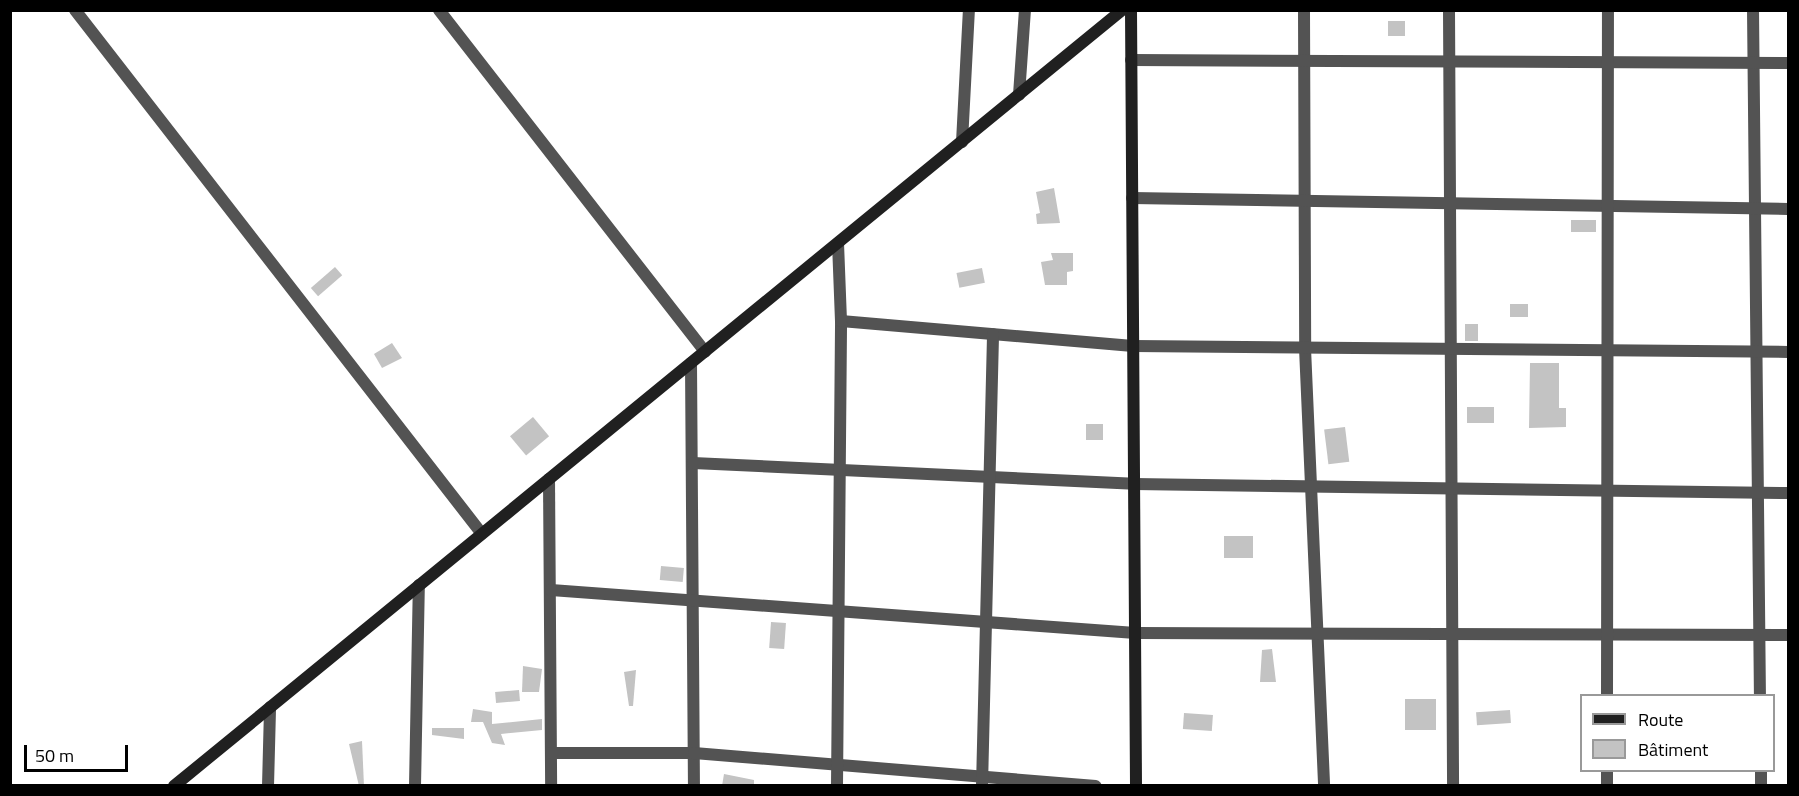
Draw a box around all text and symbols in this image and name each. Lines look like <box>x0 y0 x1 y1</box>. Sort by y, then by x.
legend <box>1580 694 1775 772</box>
text: Route <box>1638 706 1683 733</box>
scale bar <box>27 733 130 771</box>
text: Bâtiment <box>1638 736 1708 763</box>
text: 50 m <box>35 742 74 769</box>

